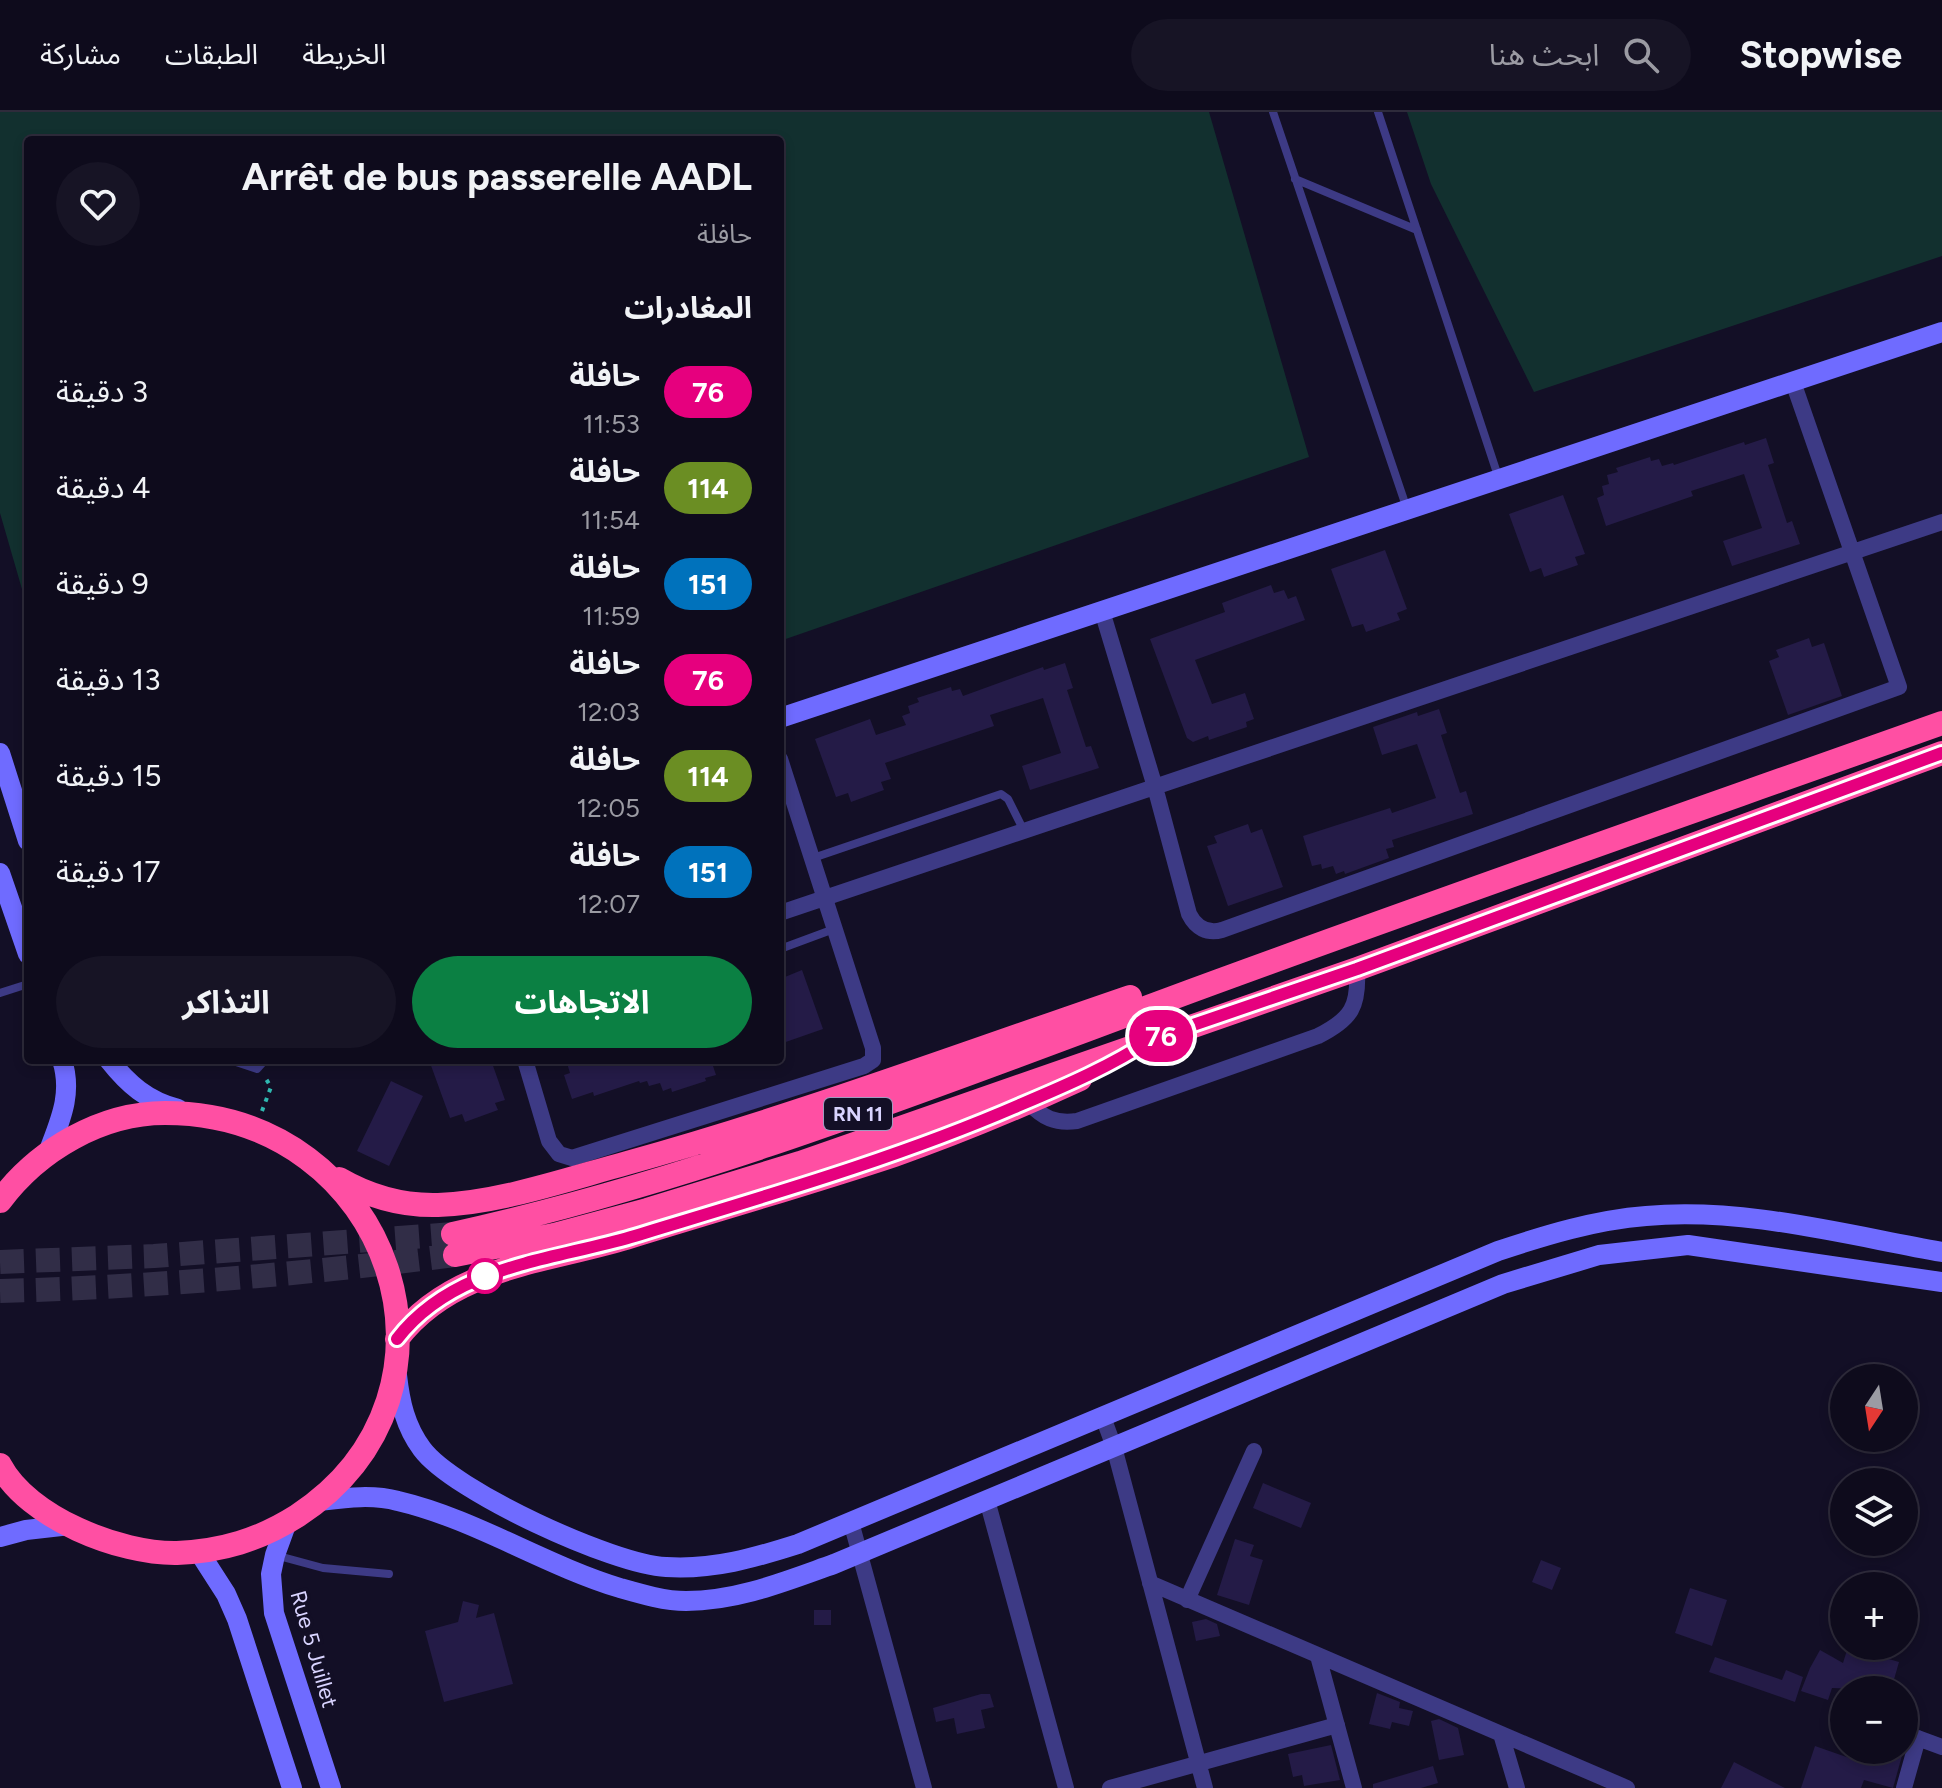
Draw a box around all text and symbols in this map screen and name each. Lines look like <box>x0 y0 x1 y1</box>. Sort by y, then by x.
search box <box>1131 19 1691 91</box>
text: Stopwise <box>1739 32 1902 78</box>
icon: search <box>1619 33 1663 77</box>
text: ابحث هنا <box>1489 36 1599 73</box>
text: مشاركة <box>40 37 121 71</box>
text: الطبقات <box>165 37 258 71</box>
text: الخريطة <box>302 37 386 71</box>
text: Arrêt de bus passerelle AADL <box>242 154 752 200</box>
button: heart <box>56 162 140 246</box>
text: حافلة <box>697 218 752 250</box>
text: المغادرات <box>624 289 752 326</box>
text: حافلة <box>569 357 640 394</box>
text: 3 دقيقة <box>56 373 148 410</box>
text: 76 <box>692 375 724 409</box>
text: 11:53 <box>583 408 640 440</box>
text: حافلة <box>569 453 640 490</box>
text: 4 دقيقة <box>56 469 150 506</box>
text: 114 <box>687 471 729 505</box>
text: 11:54 <box>581 504 640 536</box>
text: حافلة <box>569 549 640 586</box>
text: 9 دقيقة <box>56 565 149 602</box>
text: 151 <box>688 567 728 601</box>
text: 11:59 <box>582 600 640 632</box>
text: حافلة <box>569 645 640 682</box>
text: 13 دقيقة <box>56 661 160 698</box>
text: 76 <box>692 663 724 697</box>
text: 12:03 <box>577 696 640 728</box>
text: حافلة <box>569 741 640 778</box>
text: 15 دقيقة <box>56 757 161 794</box>
text: 114 <box>687 759 729 793</box>
text: 12:05 <box>577 792 640 824</box>
text: حافلة <box>569 837 640 874</box>
text: 17 دقيقة <box>56 853 160 890</box>
text: 151 <box>688 855 728 889</box>
text: 12:07 <box>578 888 640 920</box>
button: التذاكر <box>56 956 396 1048</box>
button: الاتجاهات <box>412 956 752 1048</box>
line badge: 76 <box>1125 1010 1197 1062</box>
text: 76 <box>1145 1019 1177 1053</box>
road number: RN 11 <box>824 1098 892 1130</box>
unlabelled marker <box>468 1259 502 1293</box>
north arrow <box>1830 1364 1918 1452</box>
map controls <box>1830 1364 1918 1764</box>
button: layers <box>1830 1468 1918 1556</box>
button: + <box>1830 1572 1918 1660</box>
street label: Rue 5 Juillet <box>284 1587 344 1711</box>
button: − <box>1830 1676 1918 1764</box>

